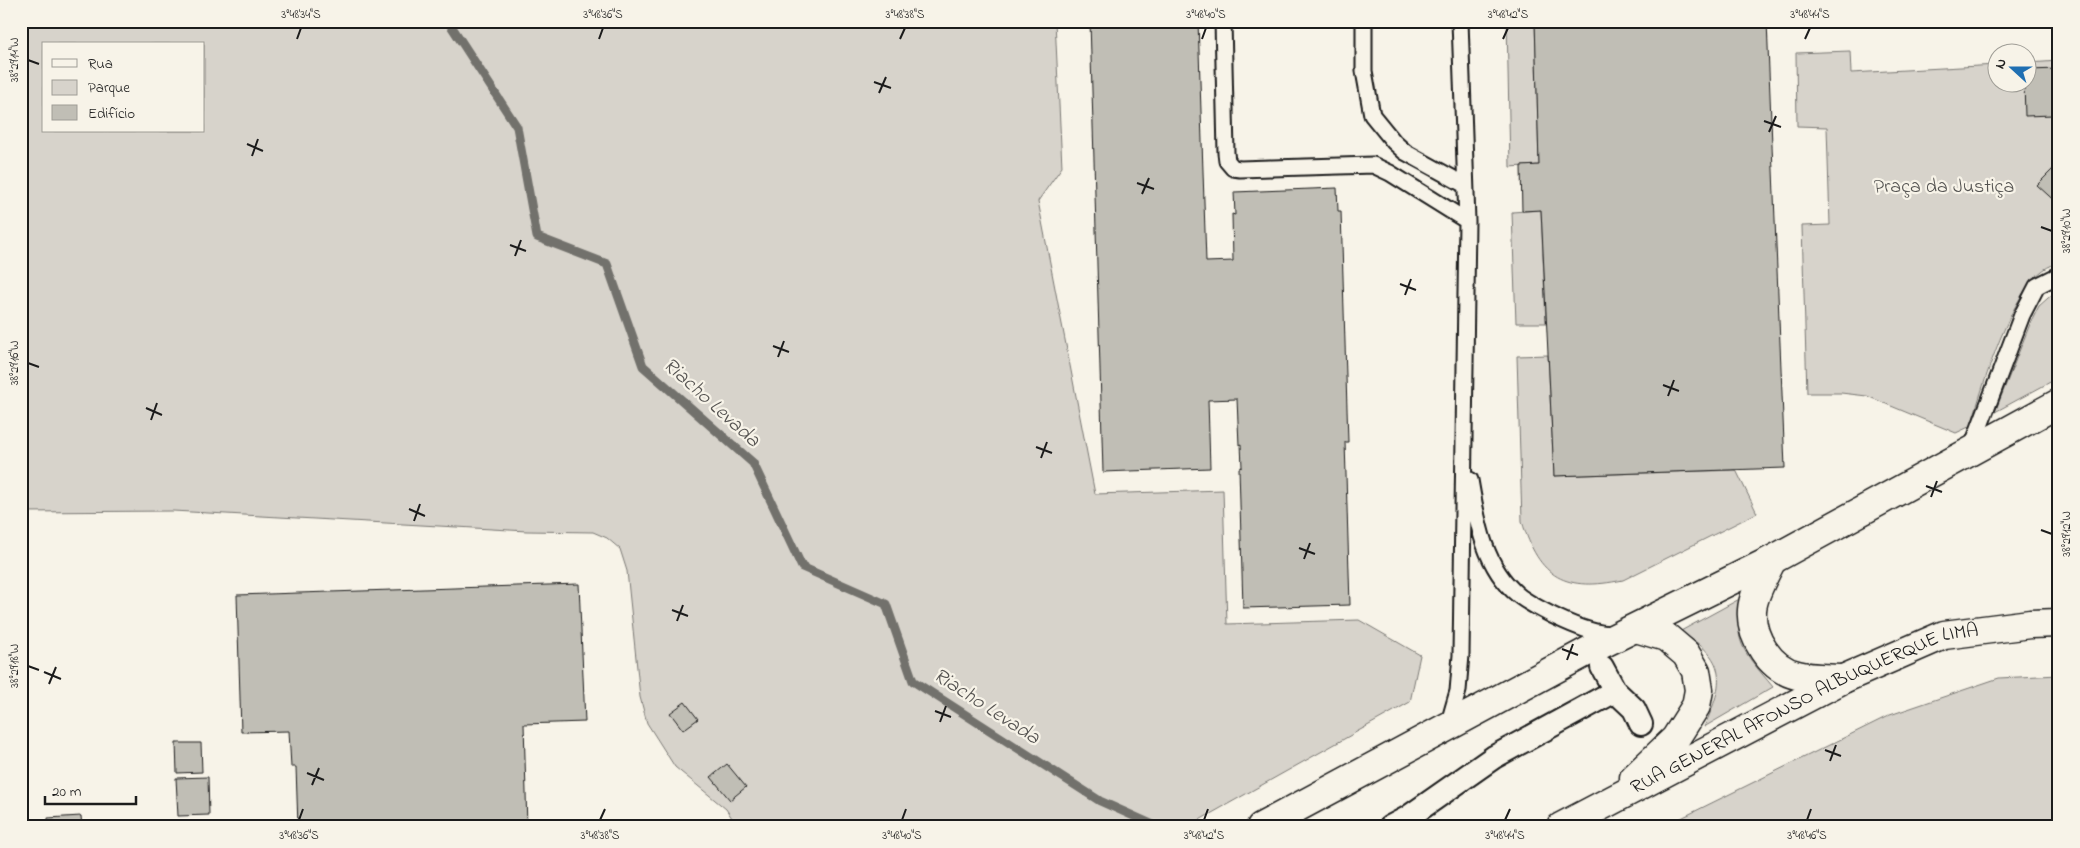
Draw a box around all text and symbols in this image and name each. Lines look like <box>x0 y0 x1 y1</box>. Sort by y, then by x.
text: 3°48'34"S <box>281 6 321 24</box>
text: 3°48'36"S <box>583 6 623 24</box>
text: 3°48'38"S <box>886 6 925 24</box>
text: 3°48'40"S <box>1186 6 1226 24</box>
text: 3°48'42"S <box>1488 6 1528 24</box>
text: 3°48'44"S <box>1790 6 1830 24</box>
text: 38°29'14"W <box>6 38 24 82</box>
legend <box>42 42 205 132</box>
north arrow <box>1988 42 2038 92</box>
text: Rua <box>88 53 113 75</box>
text: N <box>1990 56 2013 72</box>
text: Parque <box>88 77 130 99</box>
text: Edifício <box>88 103 135 125</box>
park label: Praça da Justiça <box>1874 173 2014 202</box>
text: 38°29'10"W <box>2058 209 2076 253</box>
text: 38°29'16"W <box>6 341 24 385</box>
water label: Riacho Levada <box>656 351 767 455</box>
text: 38°29'12"W <box>2058 511 2076 557</box>
street label: RUA GENERAL AFONSO ALBUQUERQUE LIMA <box>1626 616 1980 802</box>
text: 38°29'18"W <box>6 644 24 688</box>
water label: Riacho Levada <box>927 661 1046 753</box>
scale bar <box>45 773 136 805</box>
text: 20 m <box>52 781 82 803</box>
text: 3°48'36"S <box>279 827 319 845</box>
text: 3°48'38"S <box>581 827 620 845</box>
text: 3°48'40"S <box>882 827 922 845</box>
text: 3°48'42"S <box>1184 827 1224 845</box>
text: 3°48'44"S <box>1485 827 1525 845</box>
text: 3°48'46"S <box>1787 827 1827 845</box>

